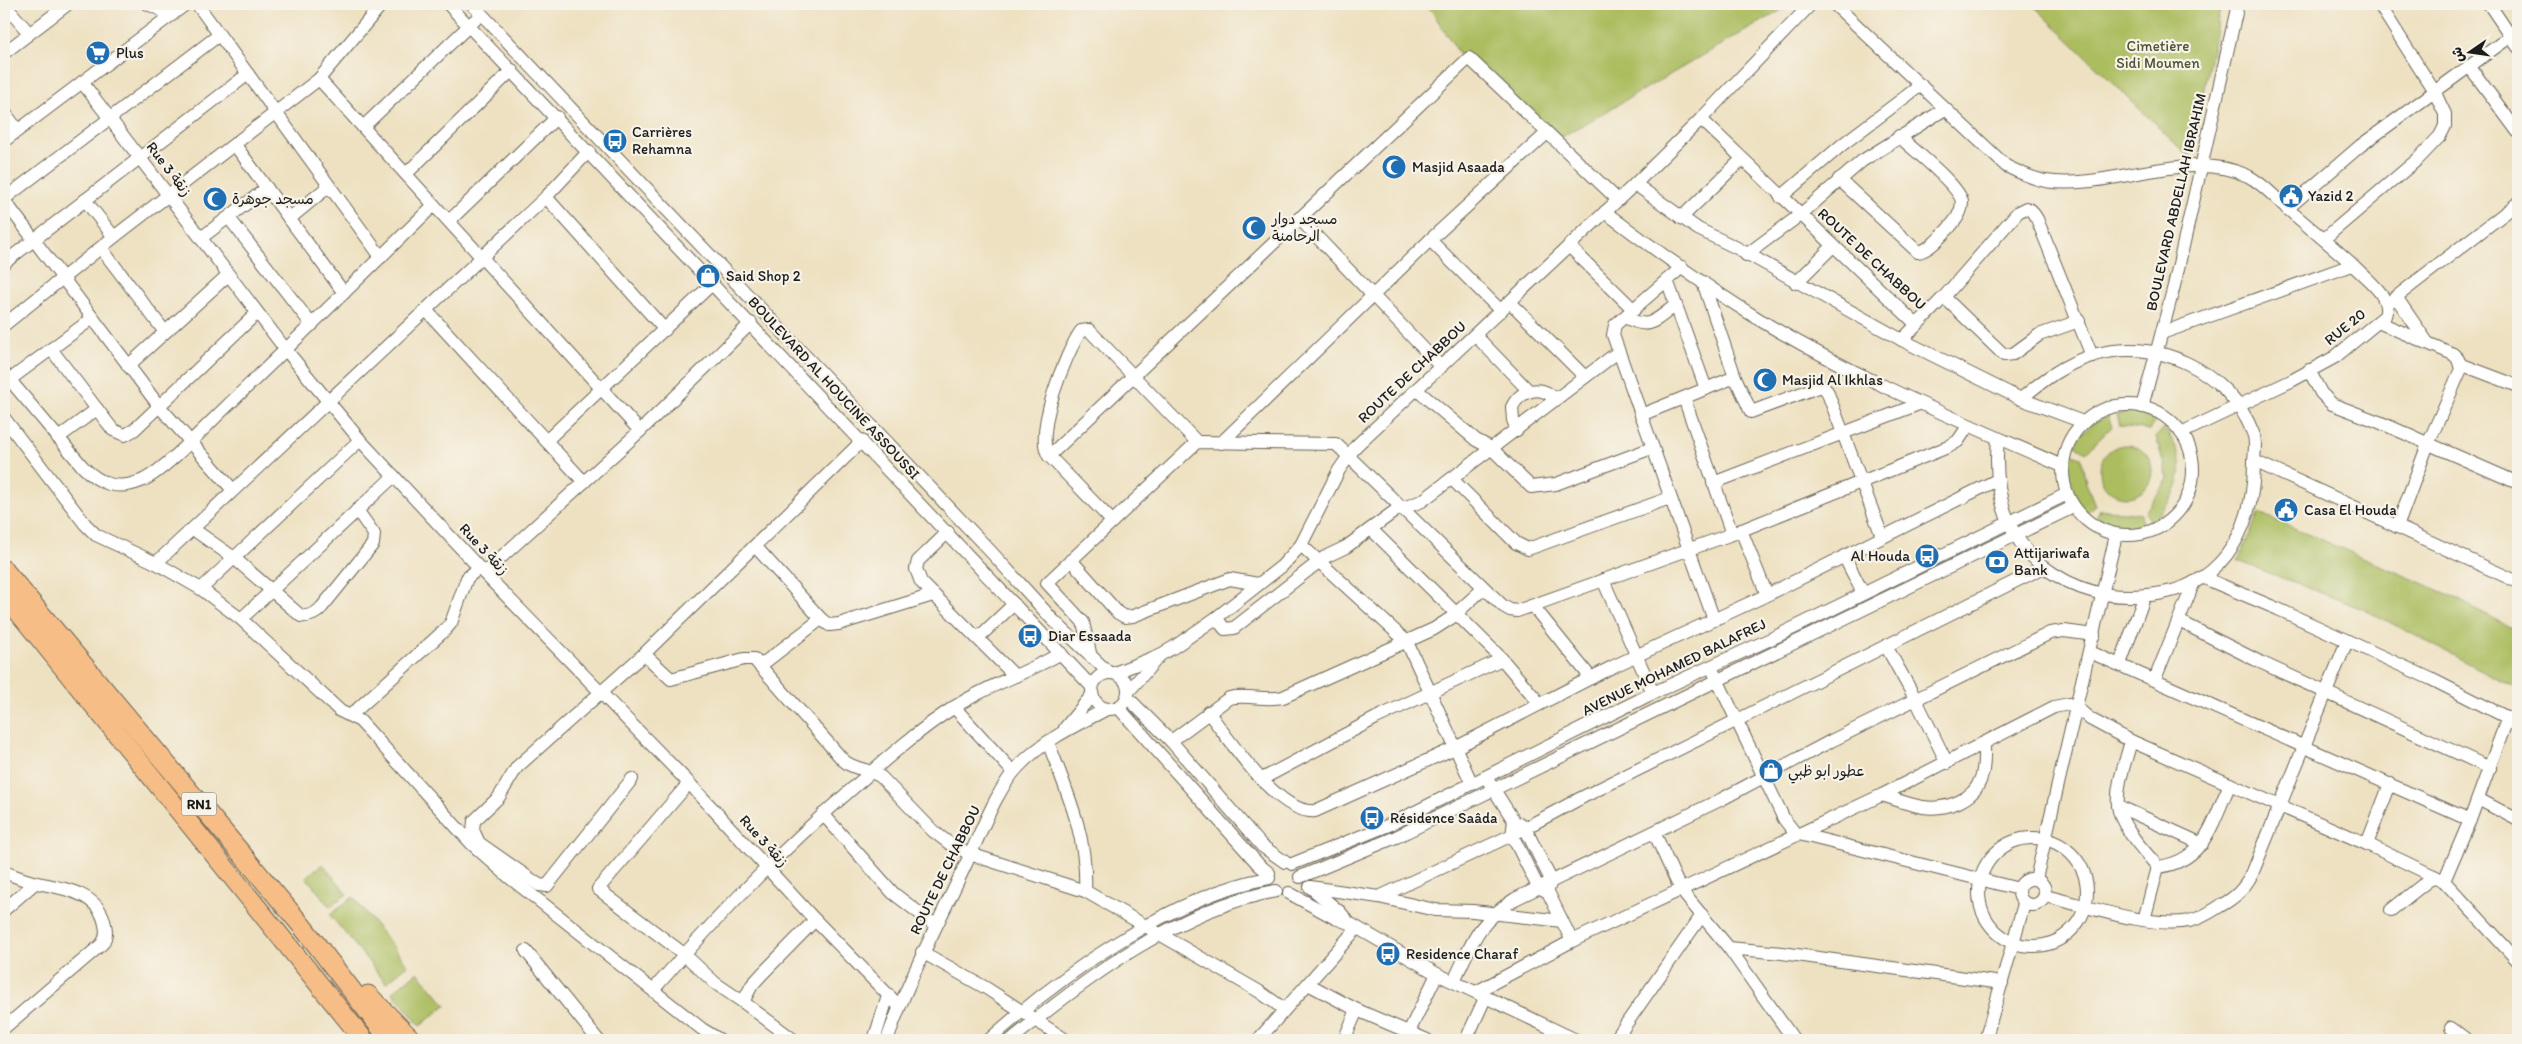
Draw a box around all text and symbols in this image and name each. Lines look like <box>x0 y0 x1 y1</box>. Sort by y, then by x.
north arrow <box>2444 28 2494 78</box>
park label: Cimetière Sidi Moumen <box>2116 37 2200 72</box>
supermarket icon: Plus <box>85 40 111 66</box>
place label: Plus <box>116 44 144 62</box>
text: ش <box>2448 45 2468 64</box>
street label: BOULEVARD ABDELLAH IBRAHIM <box>2142 91 2210 313</box>
place label: Carrières Rehamna <box>632 123 692 158</box>
bus stop icon: Carrières Rehamna <box>602 128 628 154</box>
street label: Rue 3 زنقة <box>143 138 195 200</box>
mosque icon: Masjid Asaada <box>1381 154 1407 180</box>
place label: Masjid Asaada <box>1412 158 1505 176</box>
public building icon: Yazid 2 <box>2278 183 2304 209</box>
mosque icon: مسجد جوهرة <box>202 186 228 212</box>
place label: Yazid 2 <box>2308 187 2354 205</box>
place label: مسجد جوهرة <box>232 190 314 208</box>
street label: ROUTE DE CHABBOU <box>1814 204 1930 314</box>
place label: مسجد دوار الرحامنة <box>1271 210 1338 245</box>
mosque icon: مسجد دوار الرحامنة <box>1241 215 1267 241</box>
shop icon: Said Shop 2 <box>695 263 721 289</box>
place label: Said Shop 2 <box>726 267 801 285</box>
street label: BOULEVARD AL HOUCINE ASSOUSSI <box>744 293 924 483</box>
street label: RUE 20 <box>2321 305 2369 349</box>
street label: ROUTE DE CHABBOU <box>1354 317 1470 427</box>
mosque icon: Masjid Al Ikhlas <box>1752 367 1778 393</box>
place label: Masjid Al Ikhlas <box>1782 371 1883 389</box>
public building icon: Casa El Houda <box>2273 497 2299 523</box>
place label: Casa El Houda <box>2304 501 2397 519</box>
street label: Rue 3 زنقة <box>456 519 512 579</box>
bus stop icon: Al Houda <box>1914 543 1940 569</box>
place label: Attijariwafa Bank <box>2014 544 2090 579</box>
place label: Al Houda <box>1851 547 1910 565</box>
bank icon: Attijariwafa Bank <box>1984 549 2010 575</box>
street label: AVENUE MOHAMED BALAFREJ <box>1579 615 1769 719</box>
bus stop icon: Diar Essaada <box>1017 623 1043 649</box>
place label: Diar Essaada <box>1048 627 1132 645</box>
shop icon: عطور ابو ظبي <box>1758 758 1784 784</box>
place label: عطور ابو ظبي <box>1788 762 1865 784</box>
road number: RN1 <box>182 792 216 816</box>
street label: ROUTE DE CHABBOU <box>906 802 984 938</box>
bus stop icon: Résidence Saâda <box>1359 805 1385 831</box>
place label: Résidence Saâda <box>1390 809 1498 827</box>
street label: Rue 3 زنقة <box>736 811 792 871</box>
bus stop icon: Residence Charaf <box>1375 941 1401 967</box>
place label: Residence Charaf <box>1406 945 1518 963</box>

